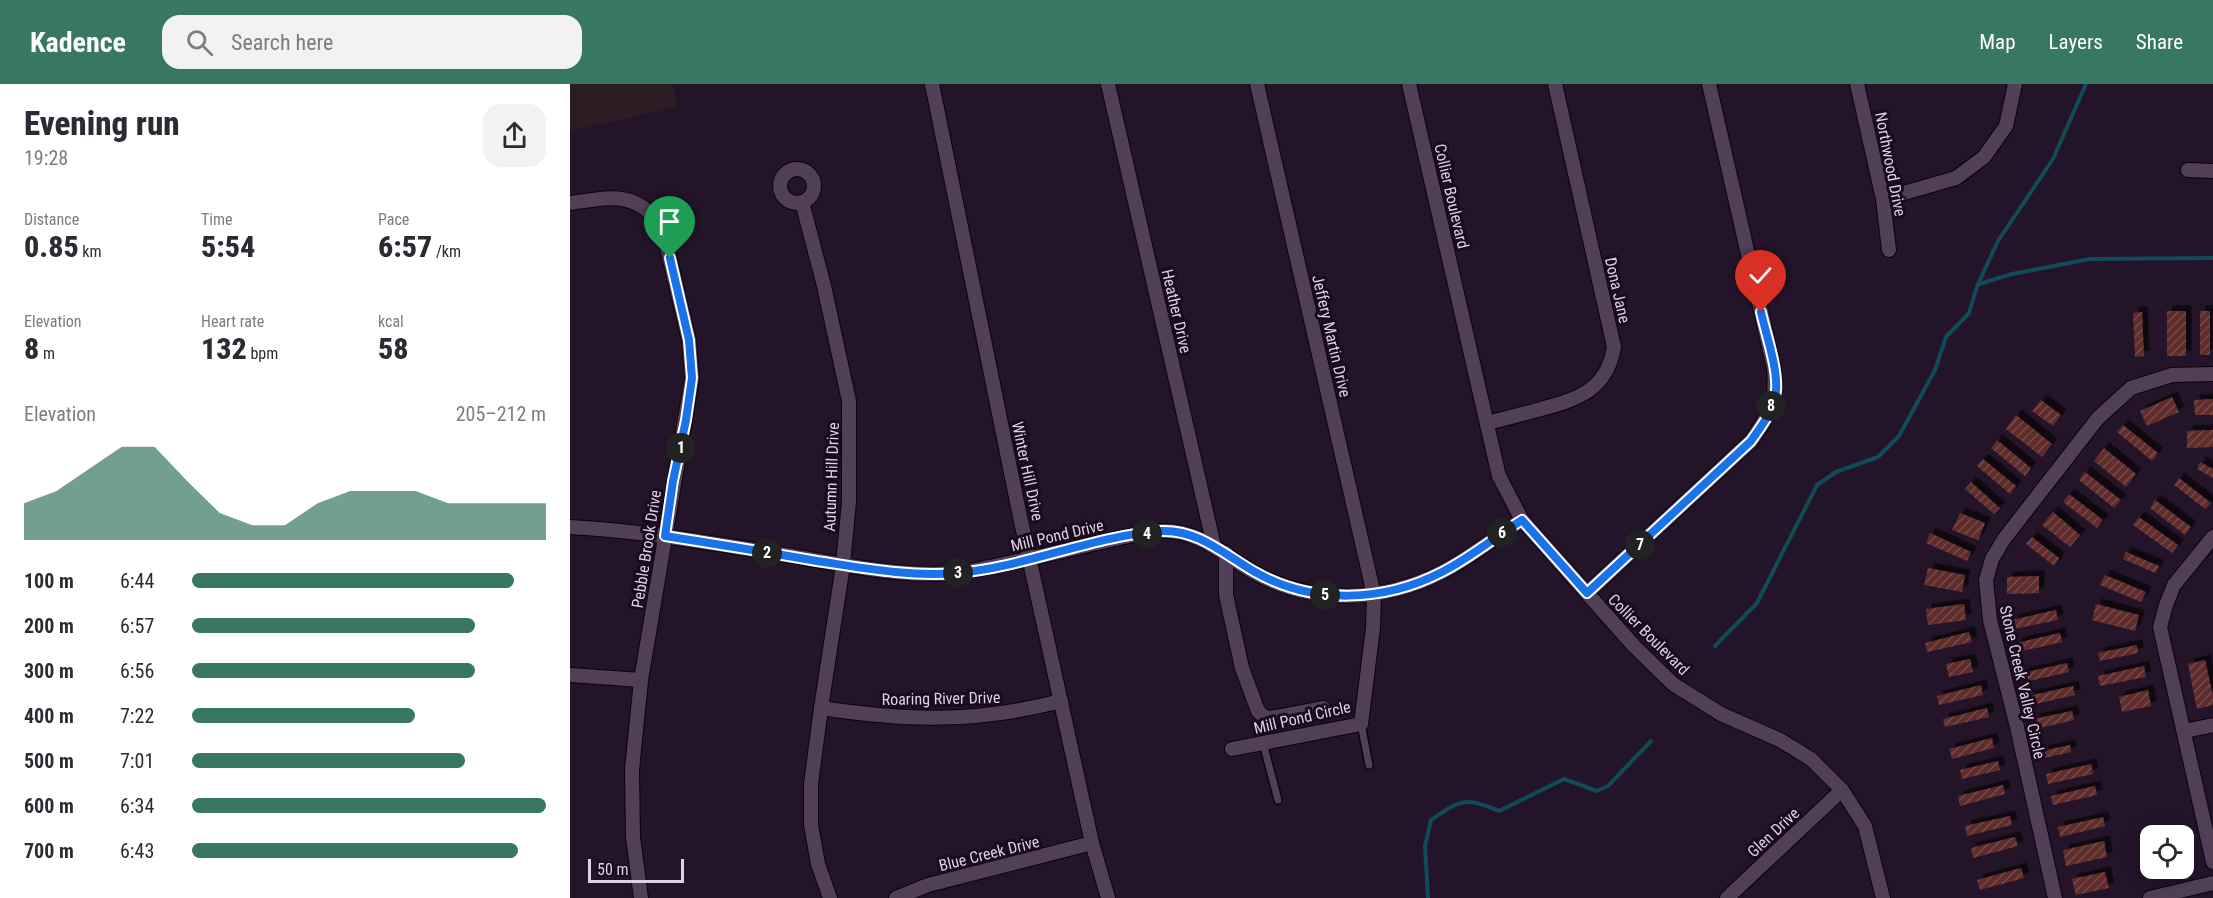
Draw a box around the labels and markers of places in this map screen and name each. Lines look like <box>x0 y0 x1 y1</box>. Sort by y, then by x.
pin <box>644 196 695 258</box>
pin <box>1735 250 1786 312</box>
pin: 8 <box>1756 391 1786 421</box>
pin: 1 <box>666 433 696 463</box>
pin: 6 <box>1487 518 1517 548</box>
pin: 4 <box>1132 519 1162 549</box>
pin: 7 <box>1625 530 1655 560</box>
pin: 2 <box>752 538 782 568</box>
pin: 3 <box>943 558 973 588</box>
pin: 5 <box>1310 580 1340 610</box>

